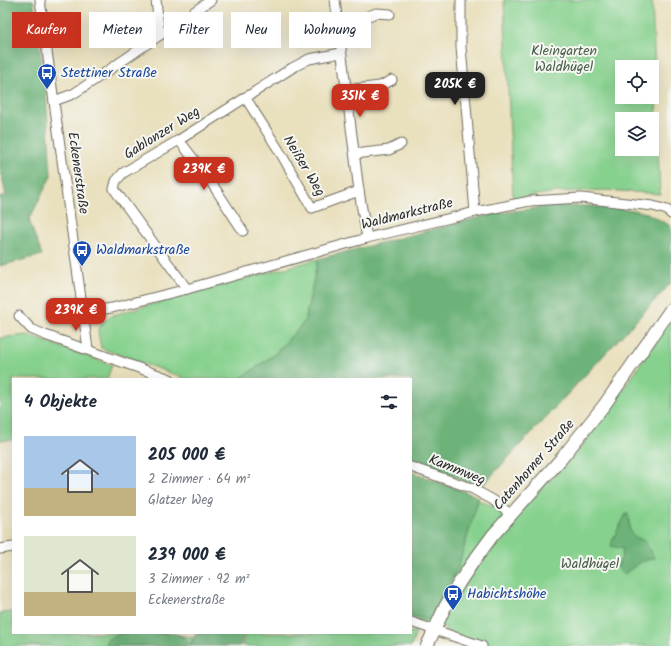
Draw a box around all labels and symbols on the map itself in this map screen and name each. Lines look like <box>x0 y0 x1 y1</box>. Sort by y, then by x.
park label: Kleingarten Waldhügel <box>531 40 597 78</box>
bus stop icon: Stettiner Straße <box>36 62 58 90</box>
place label: Stettiner Straße <box>61 62 158 84</box>
pin: 205K € <box>422 72 488 106</box>
pin: 351K € <box>327 84 393 118</box>
street label: Gablonzer Weg <box>120 101 204 165</box>
street label: Eckenerstraße <box>61 130 95 216</box>
street label: Neißer Weg <box>277 131 331 201</box>
pin: 239K € <box>171 157 237 191</box>
street label: Waldmarkstraße <box>359 192 456 236</box>
bus stop icon: Waldmarkstraße <box>71 239 93 267</box>
place label: Waldmarkstraße <box>96 239 191 261</box>
pin: 239K € <box>43 298 109 332</box>
street label: Catenhorner Straße <box>488 414 581 516</box>
street label: Kammweg <box>425 449 489 491</box>
park label: Waldhügel <box>561 553 620 575</box>
bus stop icon: Habichtshöhe <box>442 583 464 611</box>
place label: Habichtshöhe <box>467 583 547 605</box>

